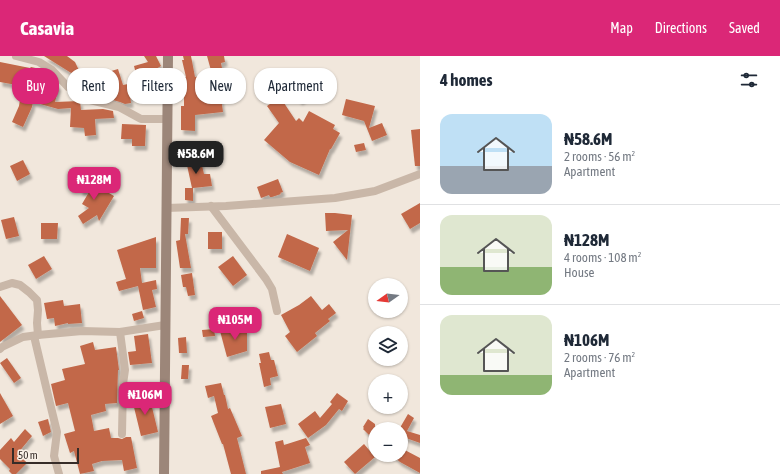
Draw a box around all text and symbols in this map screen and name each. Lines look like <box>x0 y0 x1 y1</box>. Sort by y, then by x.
text: Casavia <box>20 17 74 39</box>
text: Map <box>610 20 633 36</box>
text: Directions <box>655 20 707 36</box>
text: Saved <box>729 20 760 36</box>
chip: Buy <box>12 68 59 104</box>
chip: Rent <box>67 68 119 104</box>
chip: Filters <box>127 68 187 104</box>
chip: New <box>195 68 246 104</box>
chip: Apartment <box>254 68 337 104</box>
icon: filters <box>738 69 760 91</box>
text: 4 homes <box>440 70 493 90</box>
text: ₦58.6M <box>564 129 612 149</box>
icon: home <box>472 130 520 178</box>
pin: ₦58.6M <box>163 141 229 175</box>
text: ₦58.6M <box>177 146 215 161</box>
text: 2 rooms · 56 m² <box>564 149 635 164</box>
text: Apartment <box>564 164 615 179</box>
pin: ₦128M <box>66 167 122 201</box>
text: ₦128M <box>77 172 111 187</box>
text: ₦128M <box>564 230 609 250</box>
icon: home <box>472 231 520 279</box>
text: 4 rooms · 108 m² <box>564 250 641 265</box>
text: House <box>564 265 594 280</box>
north arrow <box>368 278 408 318</box>
map controls <box>368 278 408 462</box>
pin: ₦105M <box>207 307 263 341</box>
text: ₦105M <box>218 312 252 327</box>
button: layers <box>368 326 408 366</box>
text: ₦106M <box>564 330 609 350</box>
icon: home <box>472 331 520 379</box>
text: 2 rooms · 76 m² <box>564 350 635 365</box>
text: Apartment <box>564 365 615 380</box>
button: + <box>368 374 408 414</box>
pin: ₦106M <box>117 382 173 416</box>
text: ₦106M <box>128 387 162 402</box>
button: − <box>368 422 408 462</box>
scale bar <box>12 446 79 465</box>
text: 50 m <box>18 449 38 461</box>

